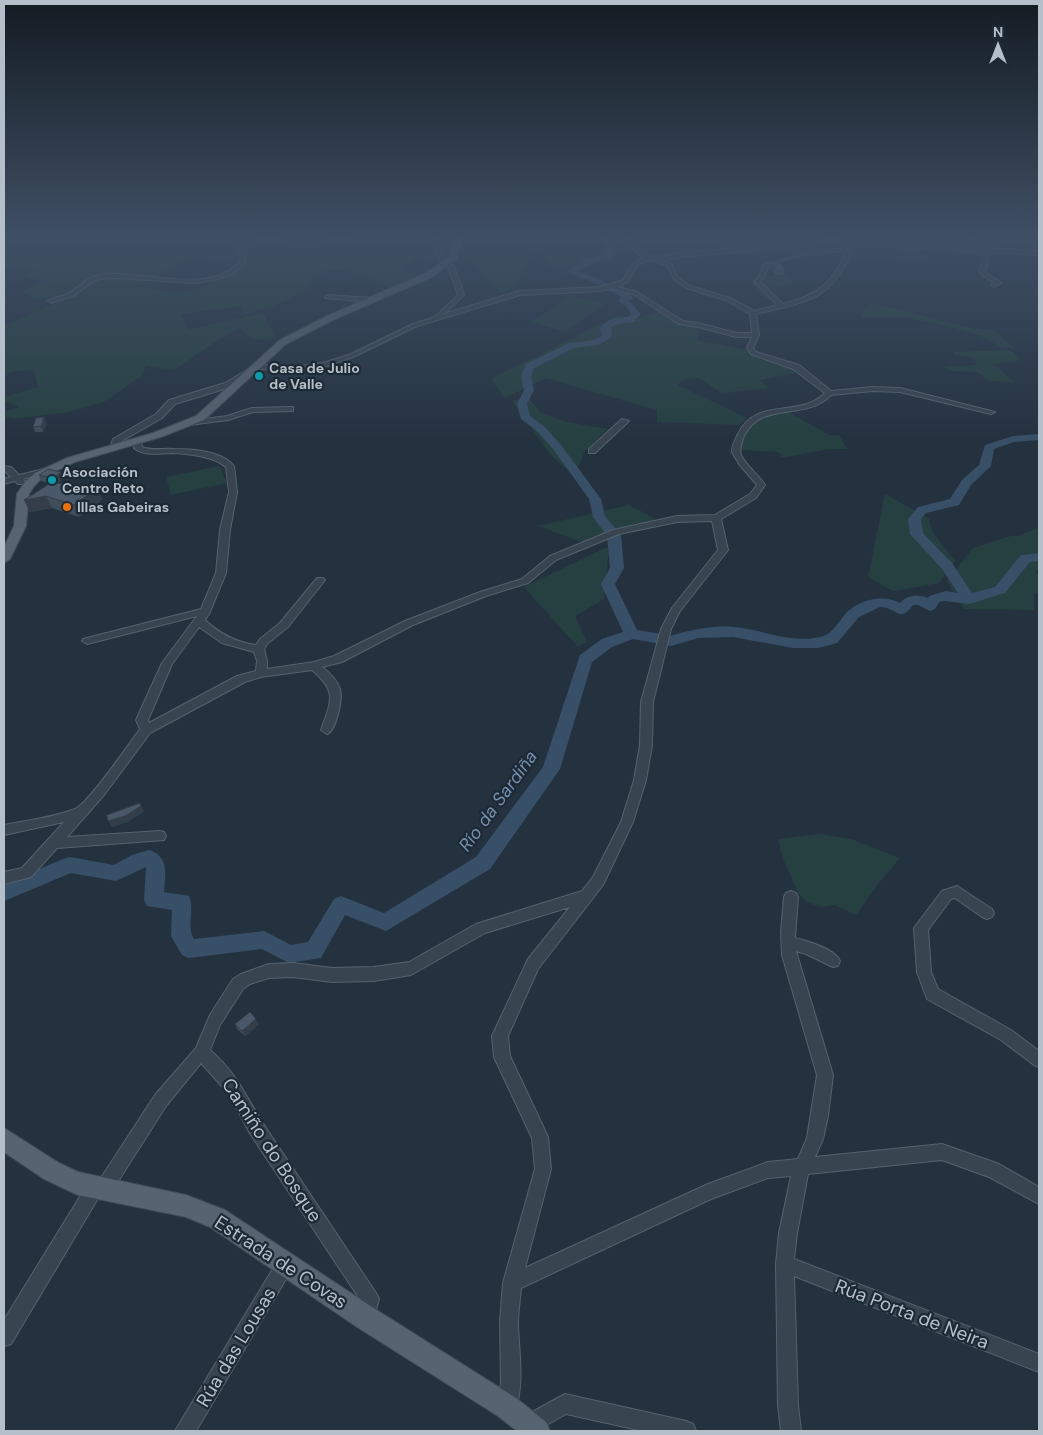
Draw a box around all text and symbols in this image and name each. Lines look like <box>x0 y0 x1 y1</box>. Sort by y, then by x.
north arrow <box>973 20 1023 70</box>
text: N <box>993 23 1003 41</box>
place label: Casa de Julio de Valle <box>269 359 360 393</box>
marker: Casa de Julio de Valle <box>253 370 265 382</box>
place label: Asociación Centro Reto <box>62 463 144 497</box>
marker: Asociación Centro Reto <box>46 474 58 486</box>
place label: Illas Gabeiras <box>77 498 169 516</box>
marker: Illas Gabeiras <box>61 501 73 513</box>
water label: Río da Sardiña <box>453 746 543 856</box>
street label: Camiño do Bosque <box>216 1073 328 1227</box>
street label: Estrada de Covas <box>210 1210 352 1314</box>
street label: Rúa Porta de Neira <box>832 1273 992 1355</box>
street label: Rúa das Lousas <box>190 1282 282 1412</box>

